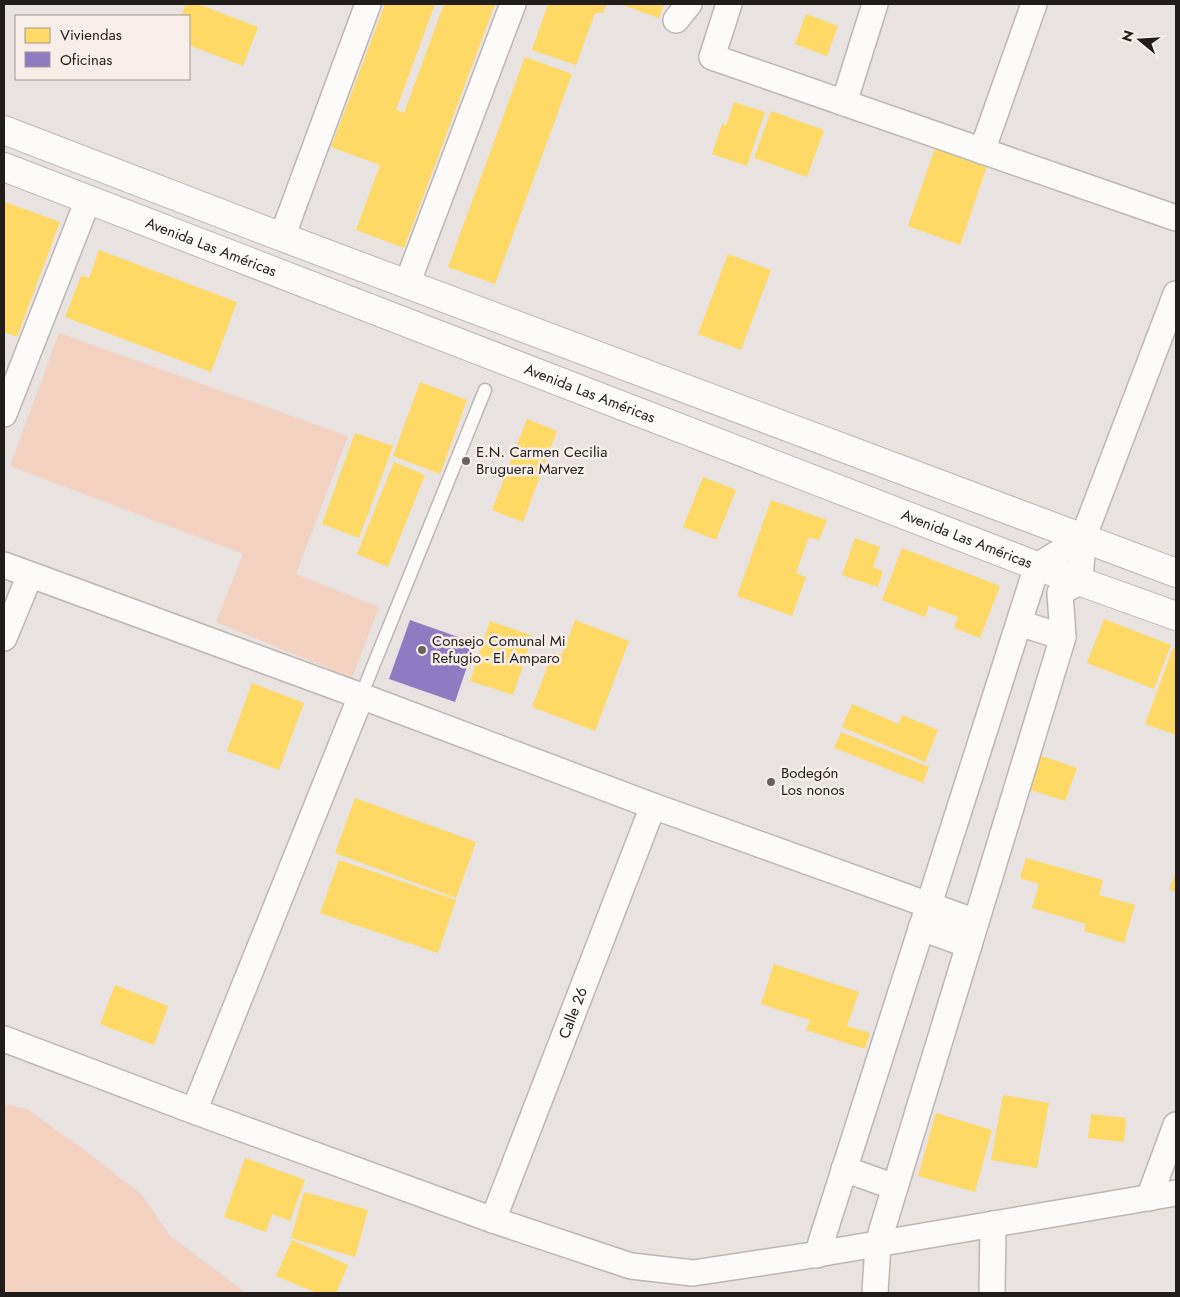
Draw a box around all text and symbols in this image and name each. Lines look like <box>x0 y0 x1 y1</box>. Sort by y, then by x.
legend <box>15 15 190 80</box>
north arrow <box>1115 15 1165 65</box>
text: Viviendas <box>60 24 122 46</box>
text: N <box>1116 28 1139 44</box>
text: Oficinas <box>60 49 112 71</box>
street label: Avenida Las Américas <box>142 212 280 282</box>
street label: Avenida Las Américas <box>521 358 659 429</box>
place label: E.N. Carmen Cecilia Bruguera Marvez <box>476 441 607 480</box>
marker: E.N. Carmen Cecilia Bruguera Marvez <box>460 455 472 467</box>
street label: Avenida Las Américas <box>898 504 1035 574</box>
place label: Consejo Comunal Mi Refugio - El Amparo <box>432 630 566 669</box>
marker: Consejo Comunal Mi Refugio - El Amparo <box>416 644 428 656</box>
place label: Bodegón Los nonos <box>781 762 845 801</box>
marker: Bodegón Los nonos <box>765 776 777 788</box>
street label: Calle 26 <box>553 984 593 1042</box>

